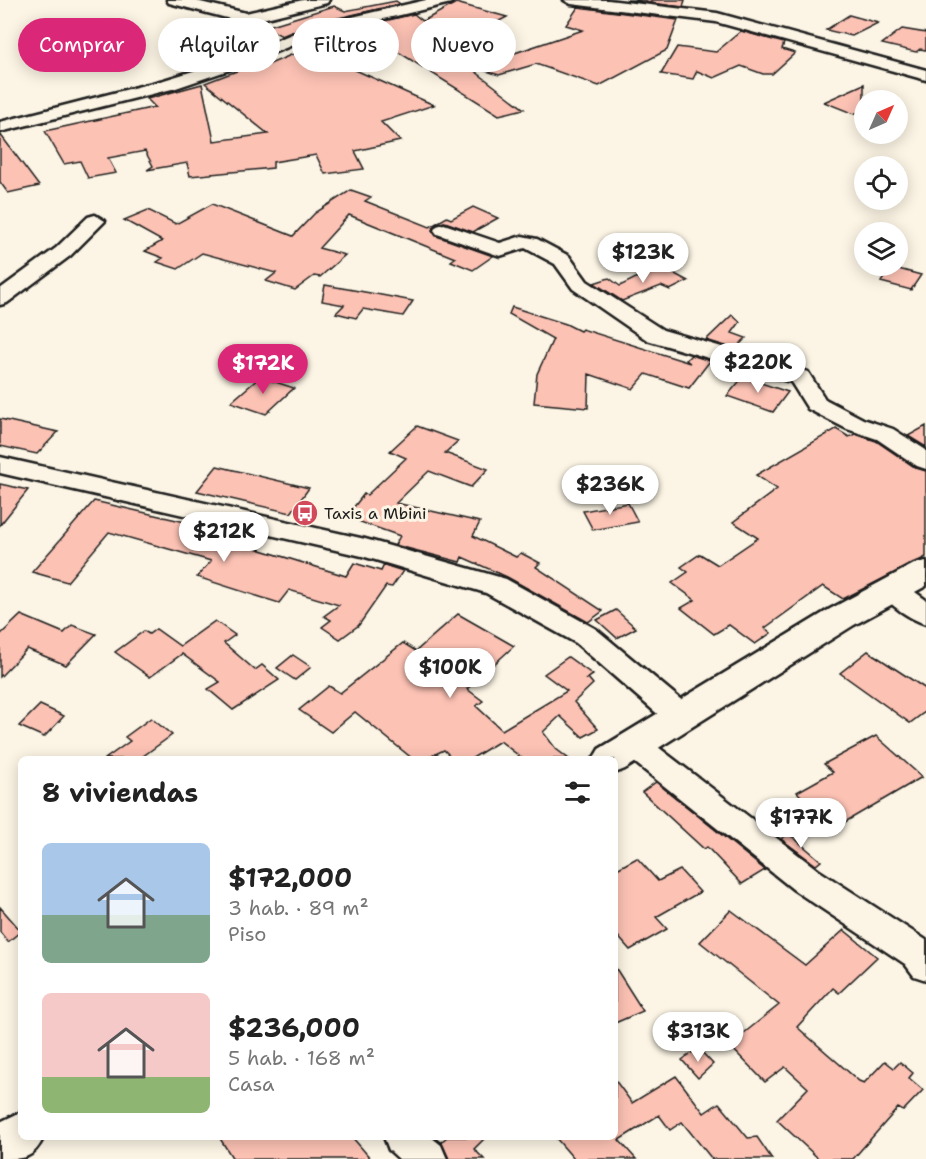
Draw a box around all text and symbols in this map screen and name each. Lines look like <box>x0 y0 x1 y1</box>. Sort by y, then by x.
chip: Comprar <box>18 18 146 72</box>
chip: Alquilar <box>158 18 280 72</box>
chip: Filtros <box>292 18 399 72</box>
chip: Nuevo <box>411 18 516 72</box>
north arrow <box>854 90 908 144</box>
map controls <box>854 90 908 276</box>
button: locate <box>854 156 908 210</box>
button: layers <box>854 222 908 276</box>
pin: $123K <box>601 233 685 284</box>
text: $123K <box>612 239 674 265</box>
pin: $220K <box>716 343 800 394</box>
pin: $172K <box>221 344 305 395</box>
text: $220K <box>724 349 792 375</box>
text: $172K <box>232 350 294 376</box>
pin: $236K <box>568 465 652 516</box>
text: $236K <box>576 471 644 497</box>
bus stop icon: Taxis a Mbini <box>290 498 320 528</box>
place label: Taxis a Mbini <box>324 503 426 524</box>
pin: $212K <box>182 512 266 563</box>
text: $212K <box>193 518 255 544</box>
pin: $100K <box>408 648 492 699</box>
text: $100K <box>418 654 482 680</box>
text: 8 viviendas <box>42 775 198 810</box>
icon: filters <box>561 776 594 809</box>
pin: $177K <box>759 798 843 849</box>
text: $177K <box>770 804 833 830</box>
text: $172,000 <box>228 860 352 895</box>
icon: home <box>90 867 162 939</box>
text: 3 hab. · 89 m² <box>228 895 369 921</box>
text: Piso <box>228 921 266 947</box>
text: $236,000 <box>228 1010 360 1045</box>
pin: $313K <box>656 1012 740 1063</box>
icon: home <box>90 1017 162 1089</box>
text: $313K <box>666 1018 730 1044</box>
text: 5 hab. · 168 m² <box>228 1045 375 1071</box>
text: Casa <box>228 1071 274 1097</box>

